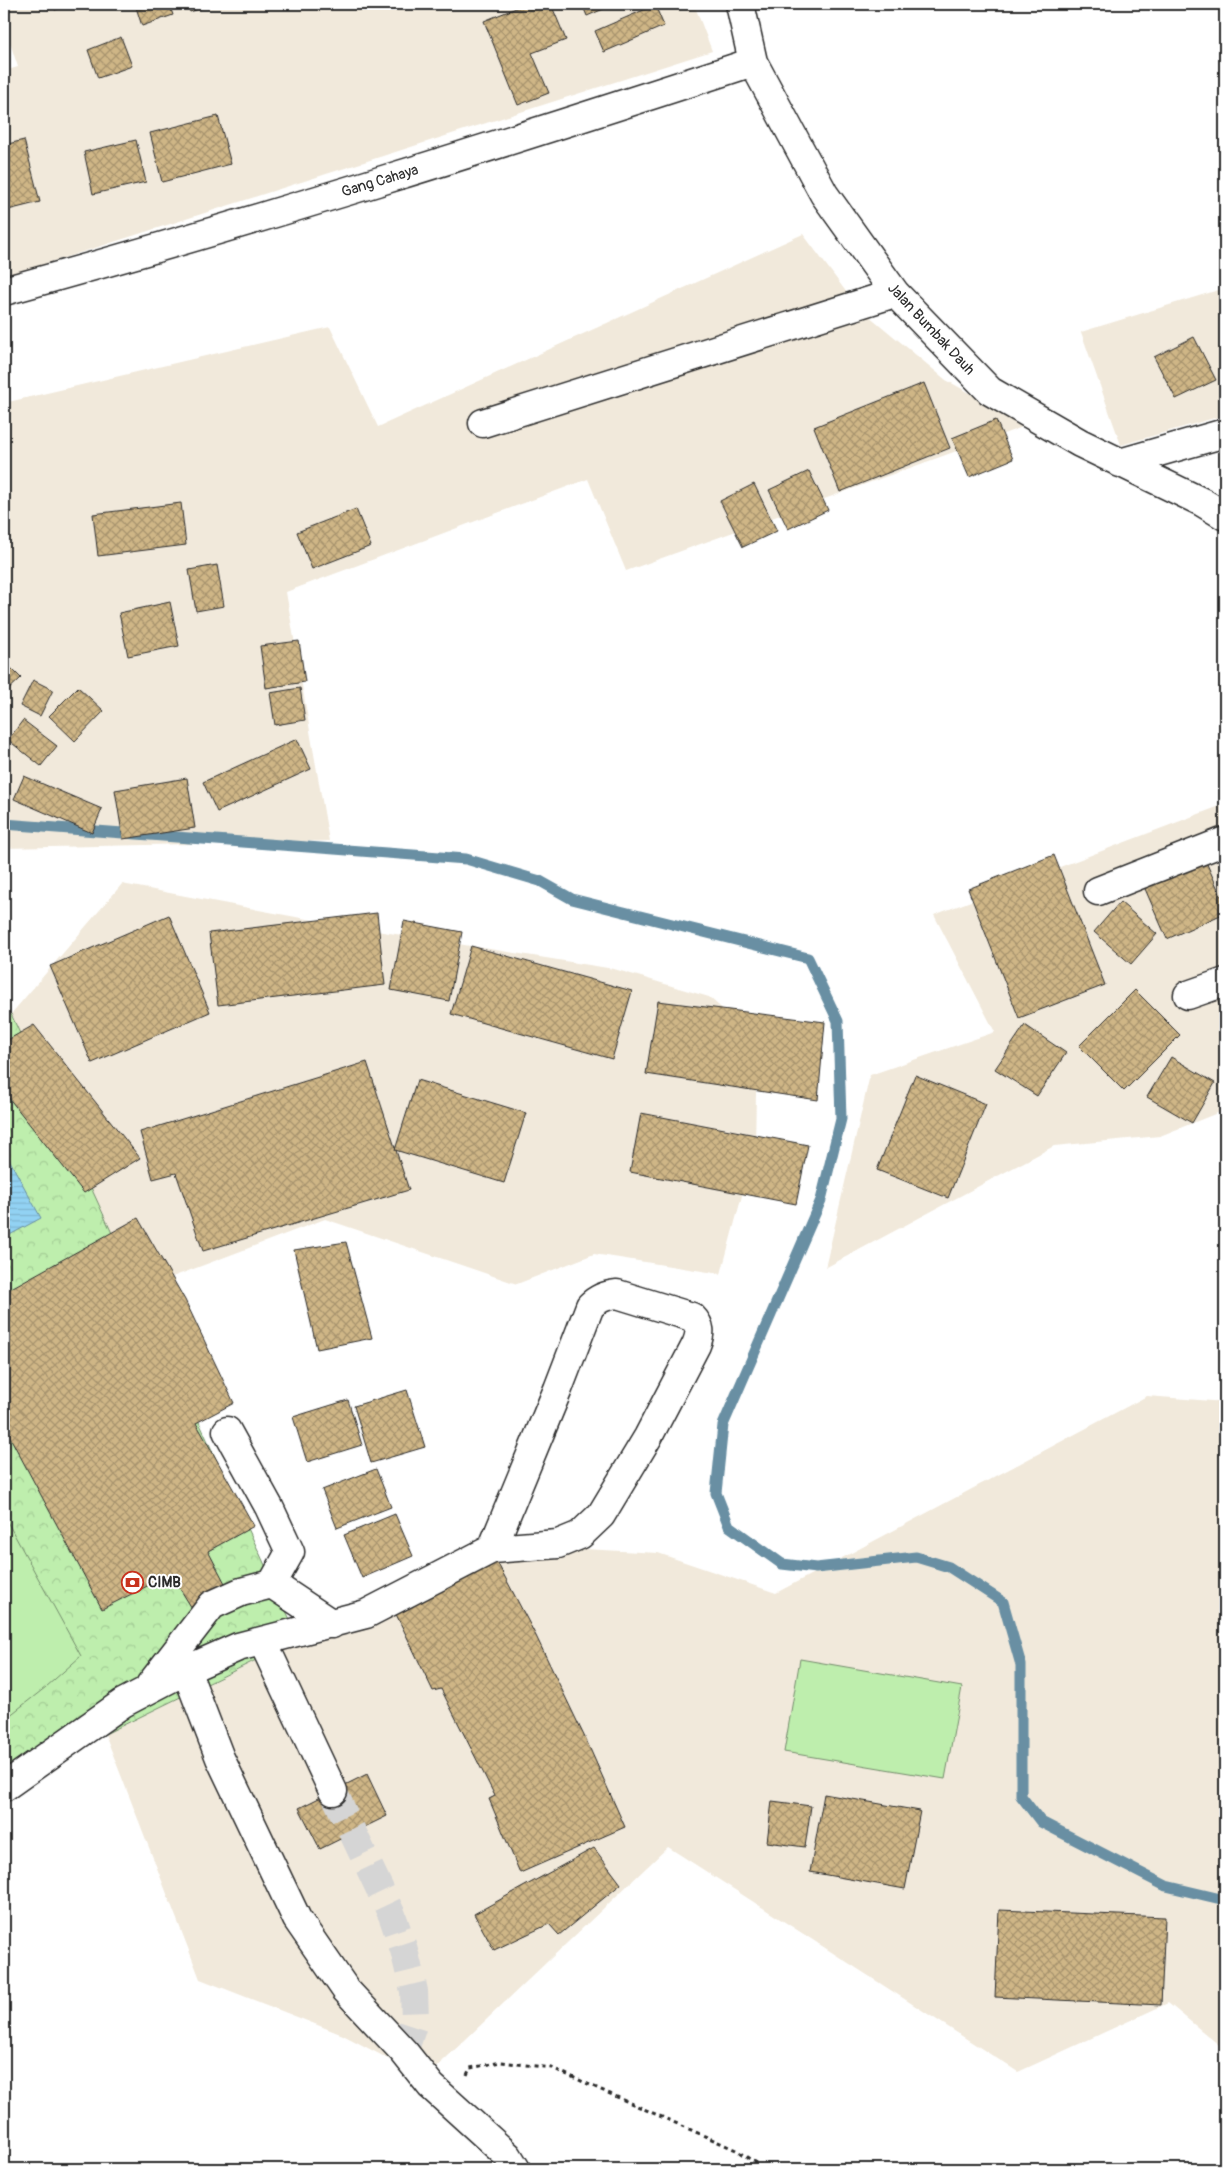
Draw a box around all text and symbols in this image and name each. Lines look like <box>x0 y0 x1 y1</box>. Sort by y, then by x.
street label: Gang Cahaya <box>339 160 421 202</box>
street label: Jalan Bumbak Dauh <box>883 279 979 379</box>
bank icon: CIMB <box>120 1570 144 1594</box>
place label: CIMB <box>148 1573 181 1592</box>

